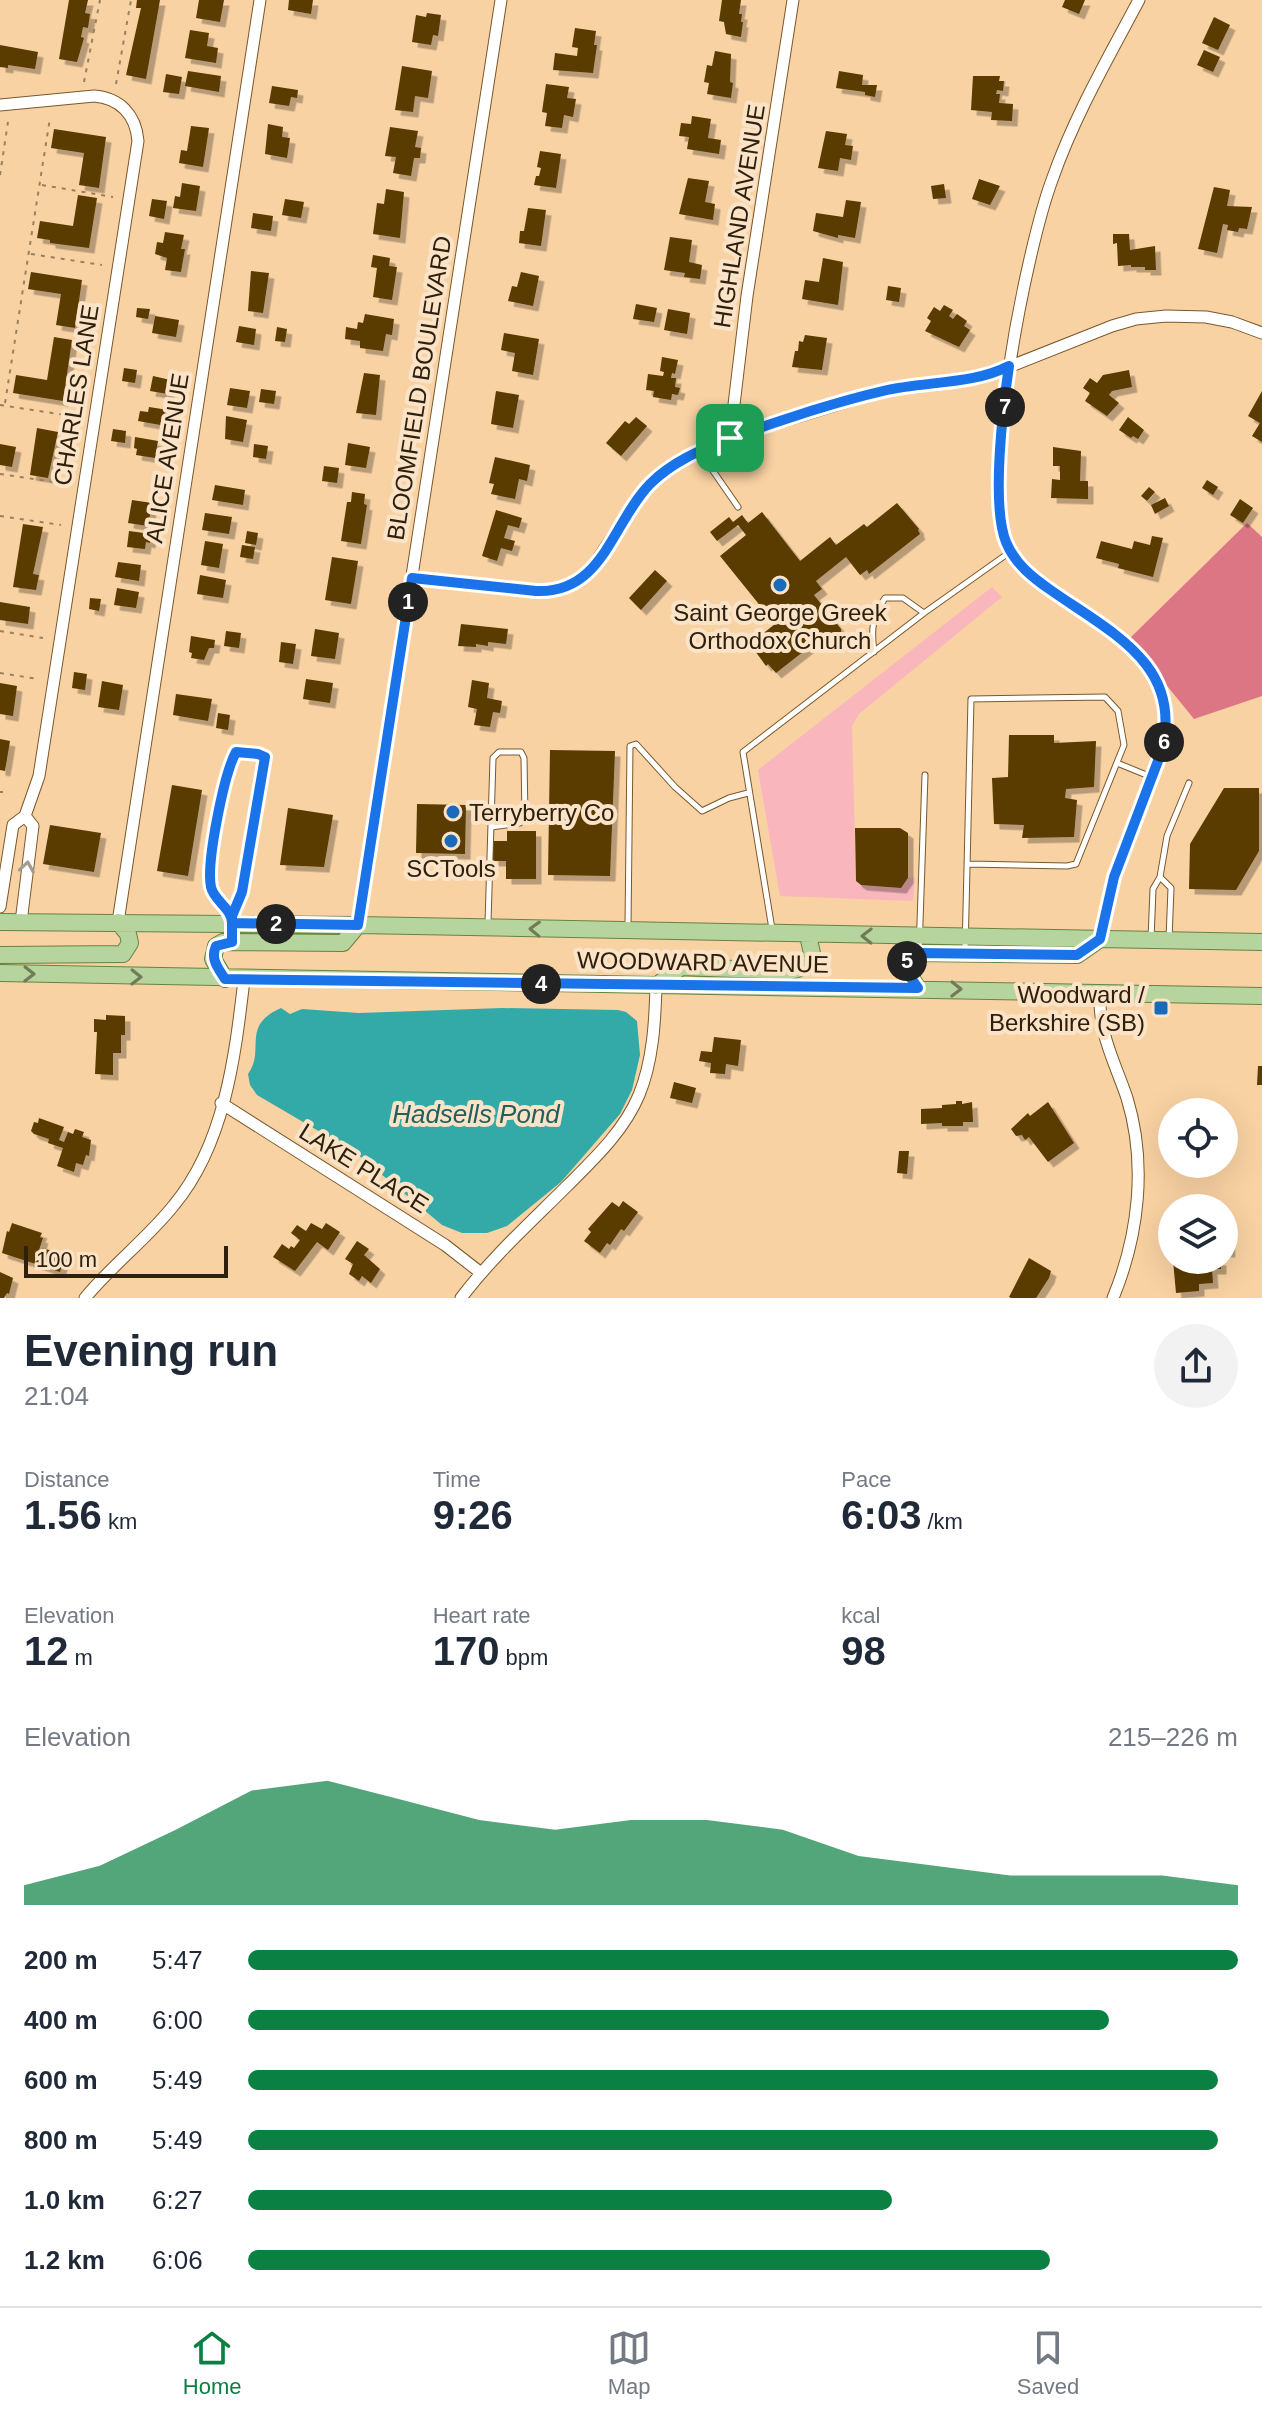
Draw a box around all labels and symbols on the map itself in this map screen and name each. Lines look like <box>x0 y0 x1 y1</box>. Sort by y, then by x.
street label: HIGHLAND AVENUE <box>708 102 770 330</box>
street label: BLOOMFIELD BOULEVARD <box>382 234 456 542</box>
street label: CHARLES LANE <box>48 303 104 487</box>
street label: ALICE AVENUE <box>140 371 194 545</box>
pin: 7 <box>985 387 1025 427</box>
pin <box>696 404 764 472</box>
marker: Saint George Greek Orthodox Church <box>771 576 789 594</box>
pin: 1 <box>388 582 428 622</box>
place label: Saint George Greek Orthodox Church <box>673 599 888 654</box>
pin: 6 <box>1144 722 1184 762</box>
place label: Terryberry Co <box>469 799 614 826</box>
marker: Terryberry Co <box>444 803 462 821</box>
marker: SCTools <box>442 832 460 850</box>
place label: SCTools <box>406 855 496 882</box>
one-way arrow <box>17 861 34 874</box>
pin: 2 <box>256 904 296 944</box>
one-way arrow <box>528 921 541 938</box>
one-way arrow <box>860 927 873 944</box>
pin: 5 <box>887 941 927 981</box>
street label: WOODWARD AVENUE <box>577 946 829 978</box>
pin: 4 <box>521 964 561 1004</box>
one-way arrow <box>23 965 36 983</box>
one-way arrow <box>130 968 143 985</box>
one-way arrow <box>950 980 963 998</box>
place label: Woodward / Berkshire (SB) <box>989 981 1145 1036</box>
marker: Woodward / Berkshire (SB) <box>1152 999 1170 1017</box>
water label: Hadsells Pond <box>392 1099 561 1129</box>
street label: LAKE PLACE <box>295 1118 433 1218</box>
scale bar <box>24 1242 228 1278</box>

